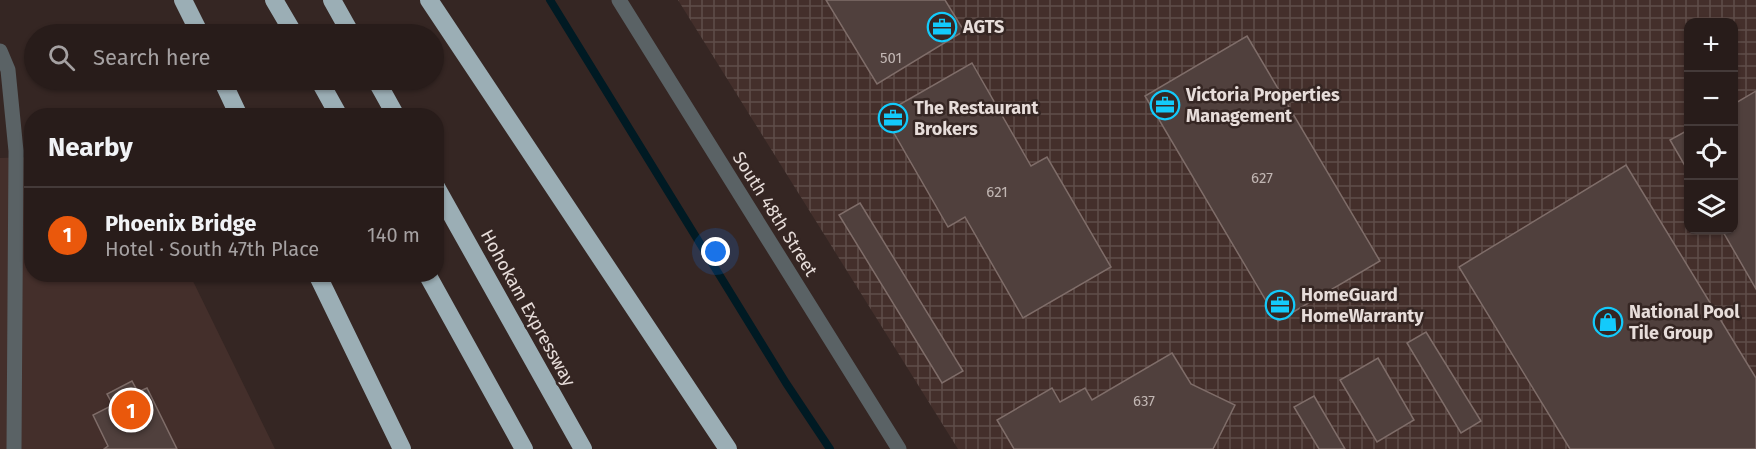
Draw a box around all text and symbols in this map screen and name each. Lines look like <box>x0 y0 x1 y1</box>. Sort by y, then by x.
office icon: AGTS <box>926 11 958 43</box>
place label: AGTS <box>962 16 1004 38</box>
map controls <box>1684 18 1738 234</box>
button: + <box>1684 18 1738 72</box>
search box <box>24 24 444 90</box>
icon: search <box>45 41 78 74</box>
text: Search here <box>93 44 211 71</box>
house number: 501 <box>880 49 902 67</box>
button: − <box>1684 72 1738 126</box>
place label: Victoria Properties Management <box>1185 84 1340 127</box>
office icon: Victoria Properties Management <box>1149 89 1181 121</box>
place label: The Restaurant Brokers <box>914 97 1040 140</box>
office icon: The Restaurant Brokers <box>877 102 909 134</box>
button: locate <box>1684 126 1738 180</box>
text: Nearby <box>48 132 133 163</box>
street label: South 48th Street <box>728 148 822 281</box>
house number: 627 <box>1251 169 1273 187</box>
button: layers <box>1684 180 1738 234</box>
house number: 621 <box>986 183 1008 201</box>
text: Phoenix Bridge <box>105 210 256 237</box>
text: 1 <box>63 223 72 247</box>
text: 140 m <box>367 223 420 247</box>
street label: Hohokam Expressway <box>476 226 580 390</box>
text: Hotel · South 47th Place <box>105 237 319 261</box>
your location <box>701 237 730 266</box>
place label: HomeGuard HomeWarranty <box>1301 284 1424 327</box>
office icon: HomeGuard HomeWarranty <box>1264 289 1296 321</box>
place label: National Pool Tile Group <box>1629 301 1740 344</box>
shop icon: National Pool Tile Group <box>1592 306 1624 338</box>
pin: 1 <box>112 388 150 432</box>
house number: 637 <box>1133 392 1155 410</box>

